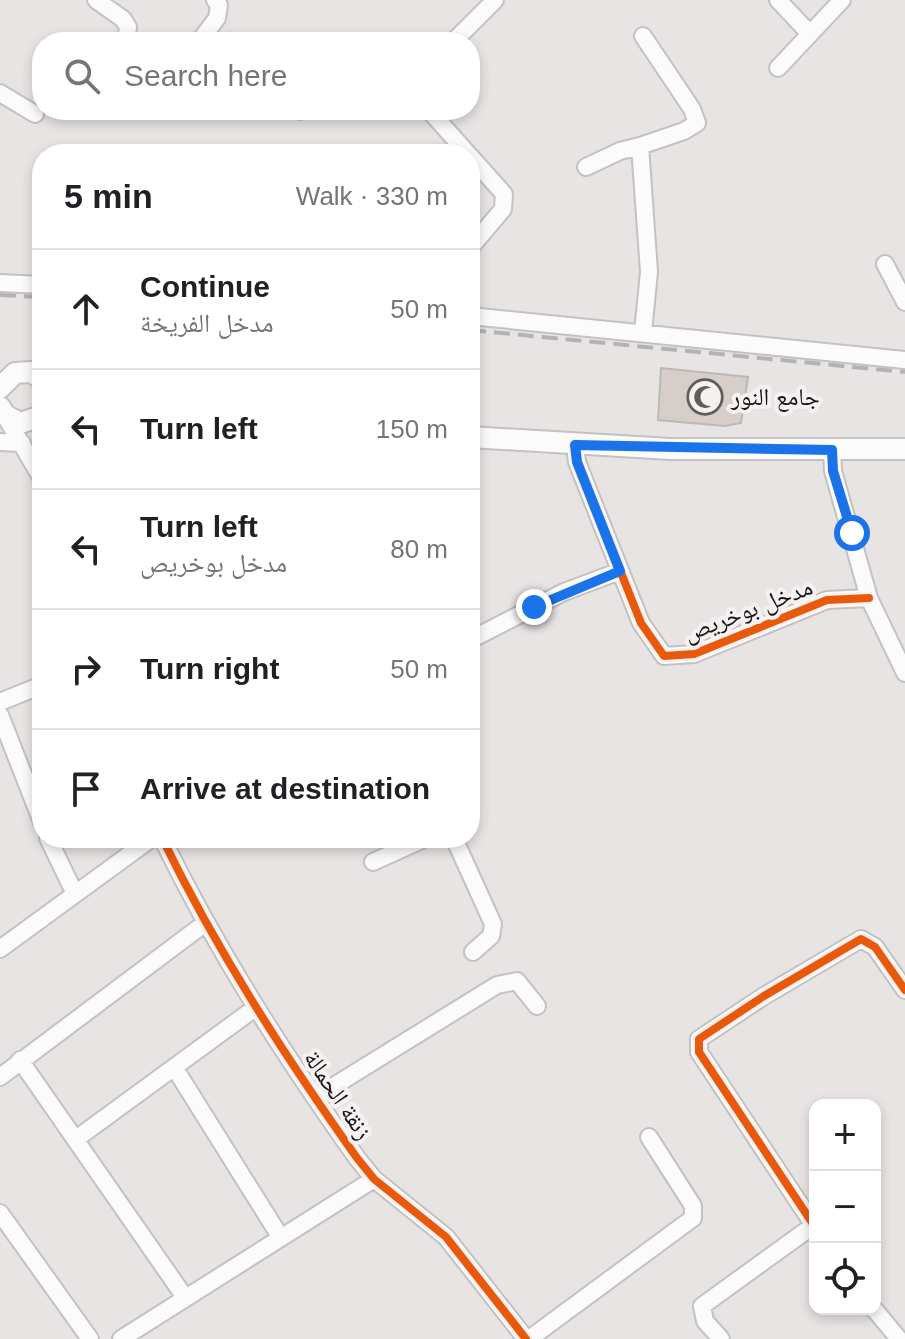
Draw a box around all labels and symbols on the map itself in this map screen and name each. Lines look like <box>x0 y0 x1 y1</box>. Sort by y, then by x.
mosque icon: جامع النور <box>686 378 724 416</box>
place label: جامع النور <box>730 383 820 412</box>
route start <box>834 515 870 551</box>
street label: مدخل بوخريص <box>680 573 816 647</box>
route end <box>516 589 552 625</box>
street label: زنقة الحمالة <box>299 1045 378 1144</box>

